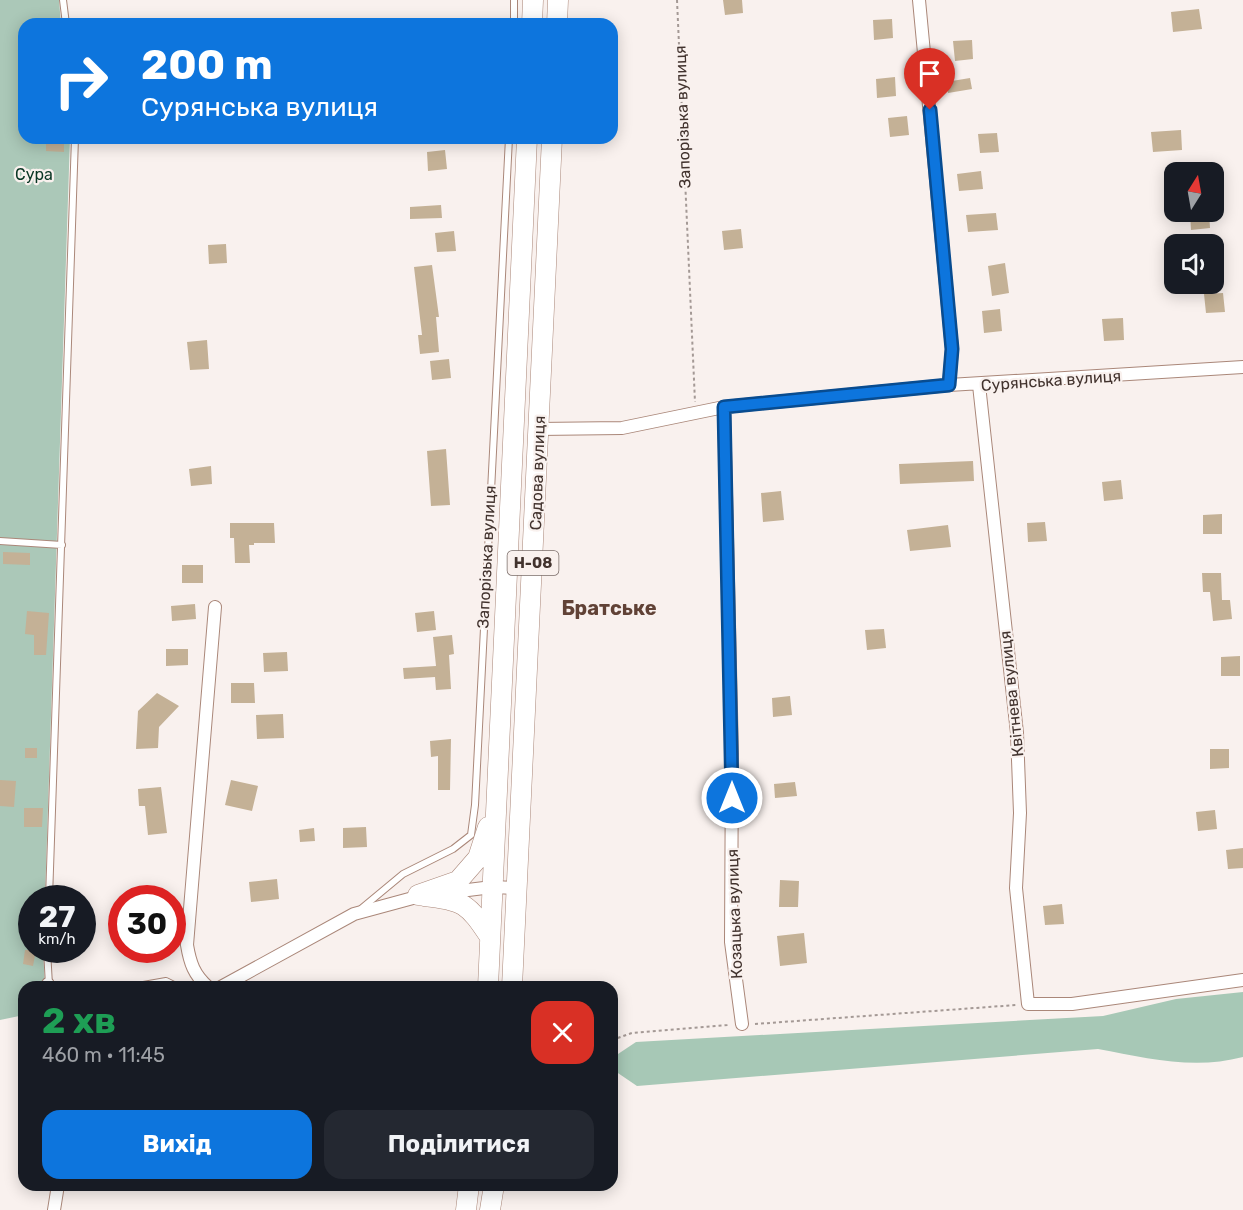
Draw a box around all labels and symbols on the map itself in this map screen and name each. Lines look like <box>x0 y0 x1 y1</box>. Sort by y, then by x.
street label: Запорізька вулиця <box>671 45 694 189</box>
pin <box>904 48 955 110</box>
north arrow <box>1164 162 1224 222</box>
park label: Сура <box>15 165 53 184</box>
street label: Сурянська вулиця <box>980 366 1122 395</box>
street label: Садова вулиця <box>526 415 549 531</box>
street label: Запорізька вулиця <box>473 485 500 629</box>
road number: Н-08 <box>508 551 558 575</box>
district label: Братське <box>561 596 657 620</box>
street label: Квітнева вулиця <box>995 630 1028 758</box>
position arrow <box>700 766 764 830</box>
street label: Козацька вулиця <box>723 849 746 979</box>
speed limit sign: 30 <box>108 885 186 963</box>

